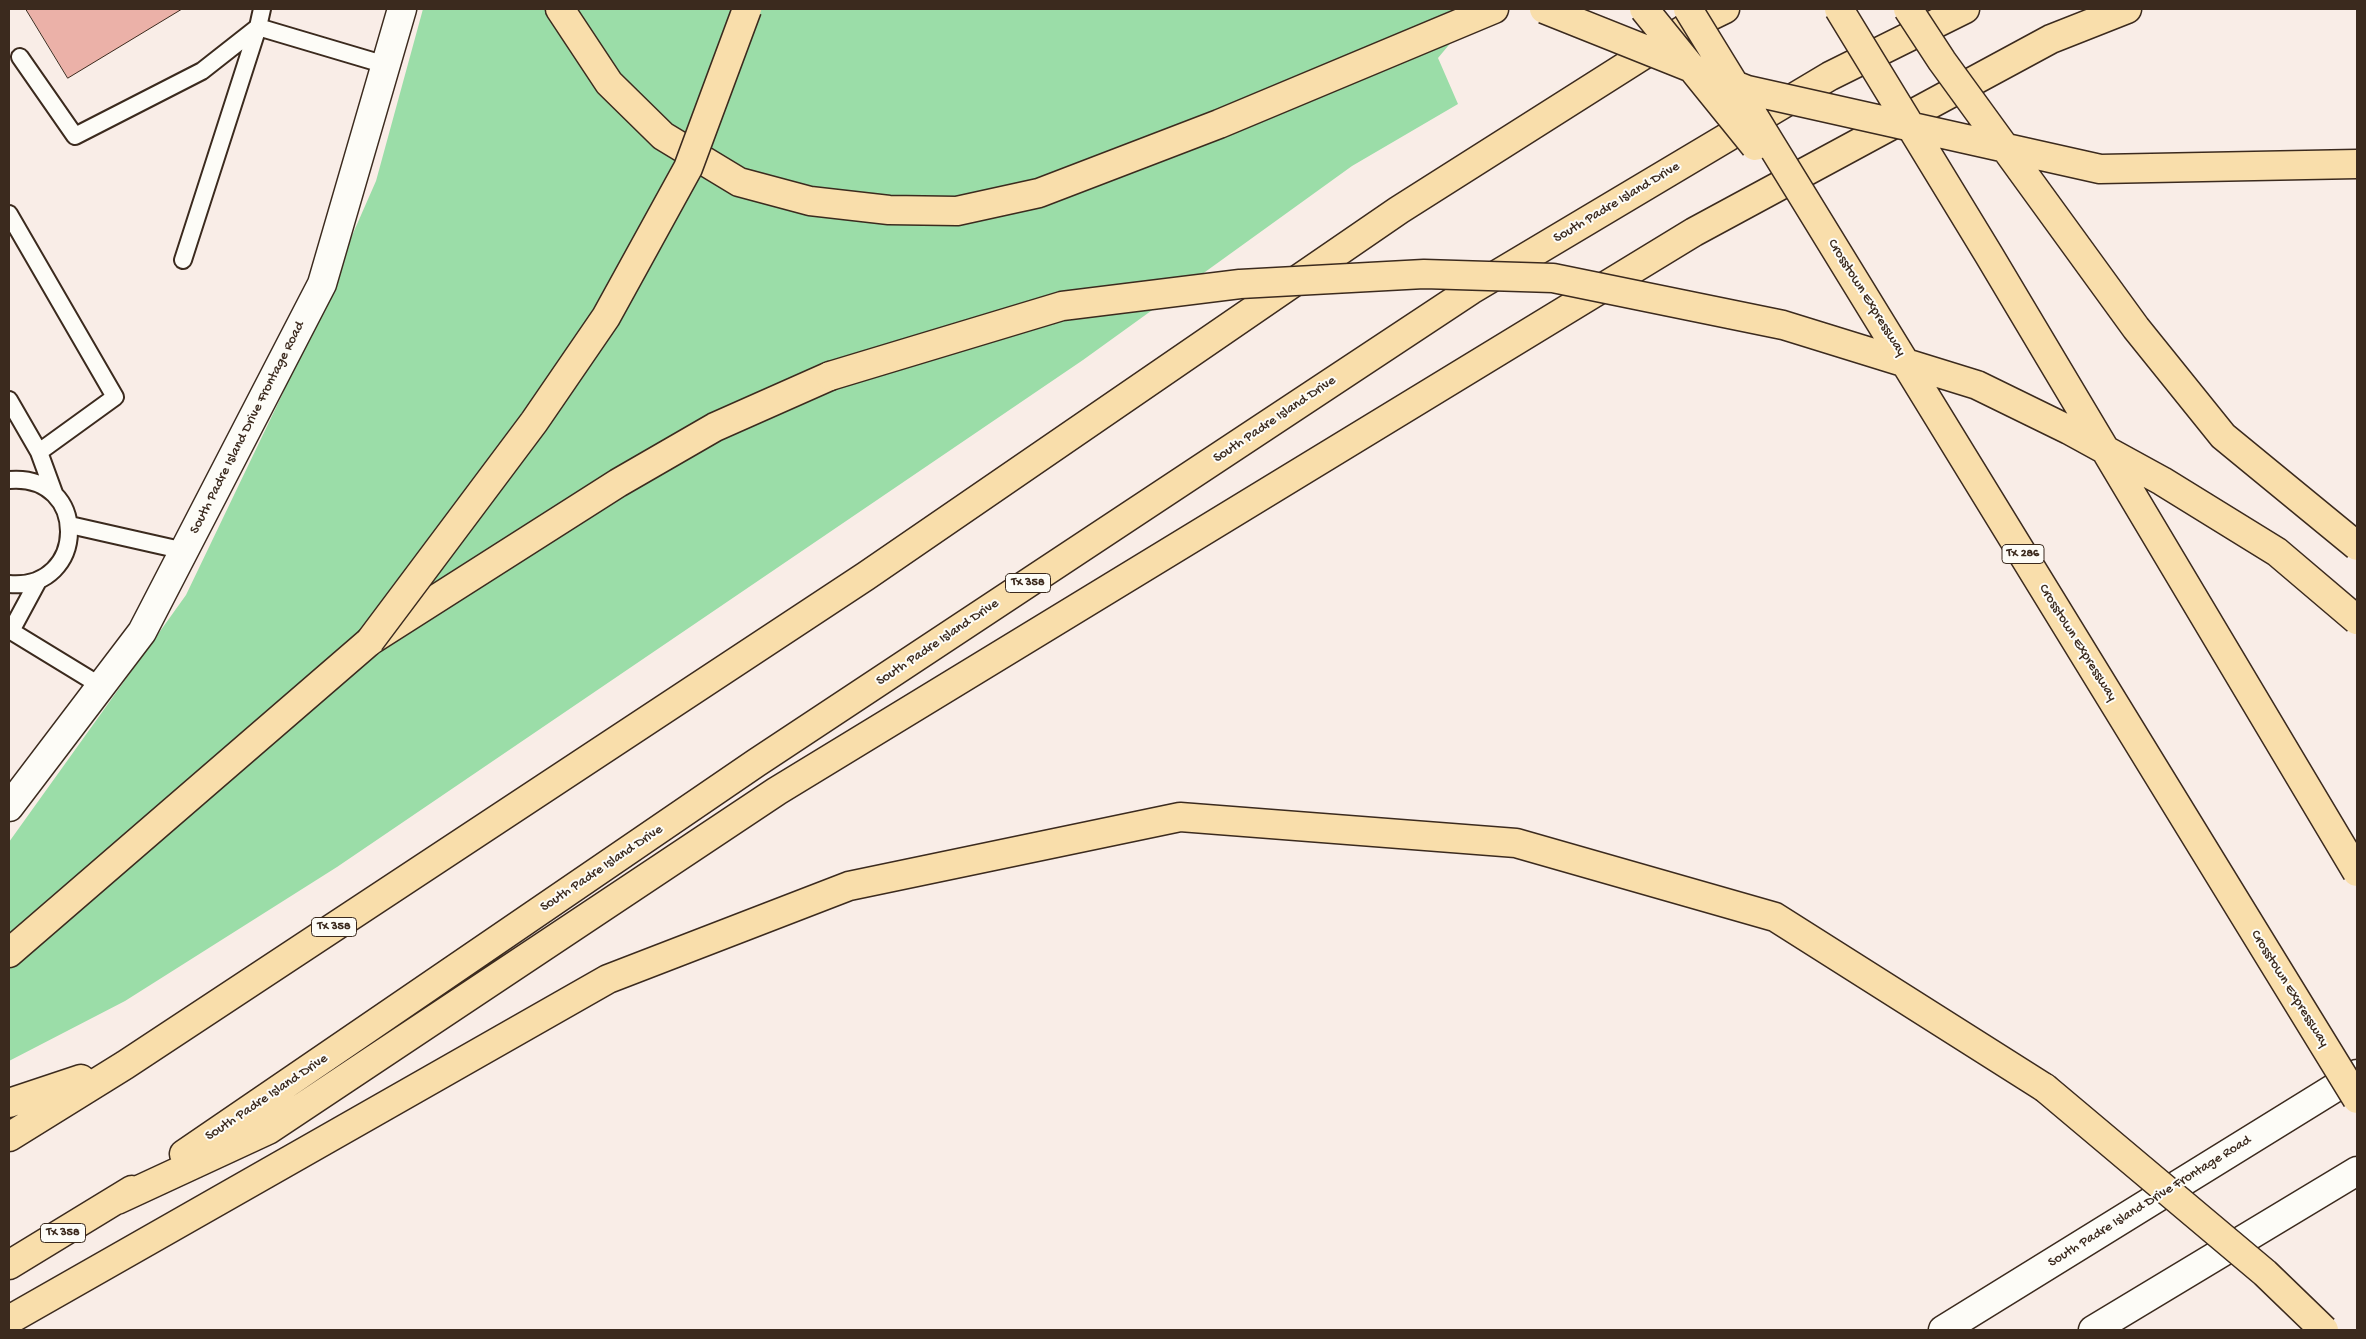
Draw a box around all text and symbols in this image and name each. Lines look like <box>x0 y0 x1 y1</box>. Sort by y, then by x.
street label: South Padre Island Drive <box>1551 159 1683 247</box>
street label: Crosstown Expressway <box>1823 236 1909 360</box>
street label: South Padre Island Drive Frontage Road <box>187 319 309 537</box>
street label: South Padre Island Drive <box>1211 373 1339 467</box>
road number: TX 286 <box>2002 544 2044 564</box>
road number: TX 358 <box>1006 574 1050 592</box>
street label: Crosstown Expressway <box>2034 581 2120 705</box>
street label: South Padre Island Drive <box>874 596 1002 690</box>
street label: South Padre Island Drive <box>538 822 666 916</box>
road number: TX 358 <box>312 918 356 936</box>
street label: Crosstown Expressway <box>2246 927 2332 1051</box>
street label: South Padre Island Drive <box>203 1051 331 1145</box>
street label: South Padre Island Drive Frontage Road <box>2045 1132 2255 1272</box>
road number: TX 358 <box>40 1224 86 1242</box>

